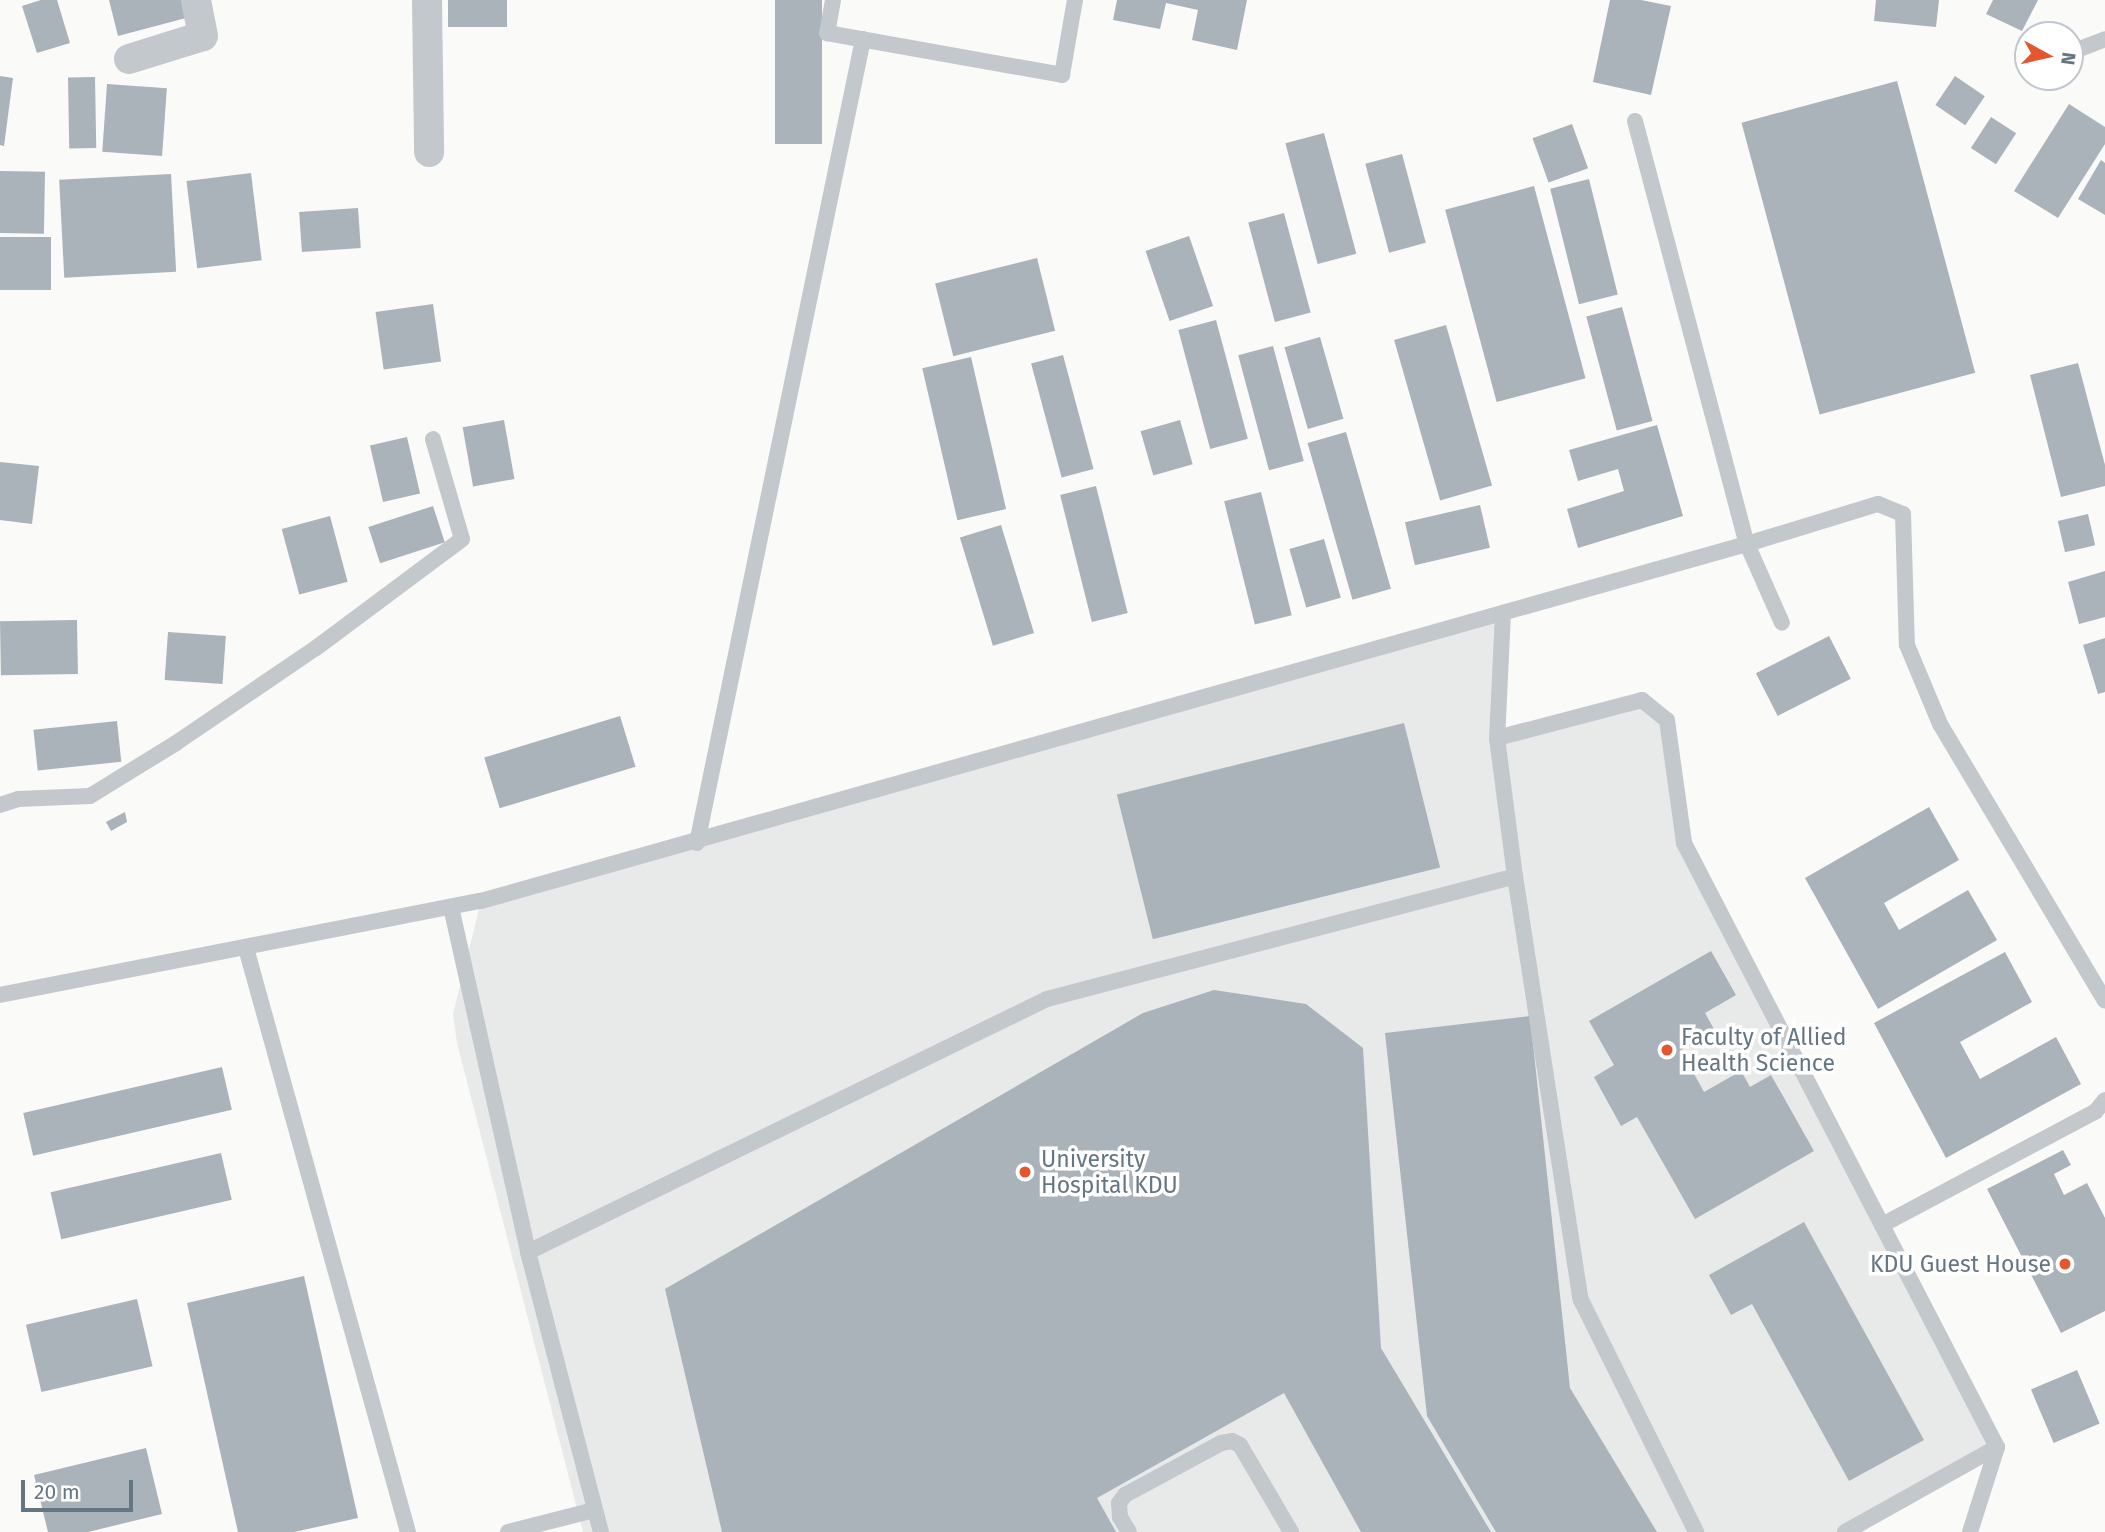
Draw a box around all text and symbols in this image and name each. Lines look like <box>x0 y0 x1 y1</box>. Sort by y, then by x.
north arrow <box>2014 21 2084 91</box>
text: N <box>2056 51 2081 67</box>
place label: Faculty of Allied Health Science <box>1681 1023 1847 1077</box>
marker: Faculty of Allied Health Science <box>1659 1042 1675 1058</box>
place label: University Hospital KDU <box>1041 1145 1178 1199</box>
marker: University Hospital KDU <box>1015 1162 1035 1182</box>
place label: KDU Guest House <box>1870 1250 2051 1278</box>
marker: KDU Guest House <box>2057 1256 2073 1272</box>
scale bar <box>24 1466 136 1510</box>
text: 20 m <box>34 1479 80 1505</box>

